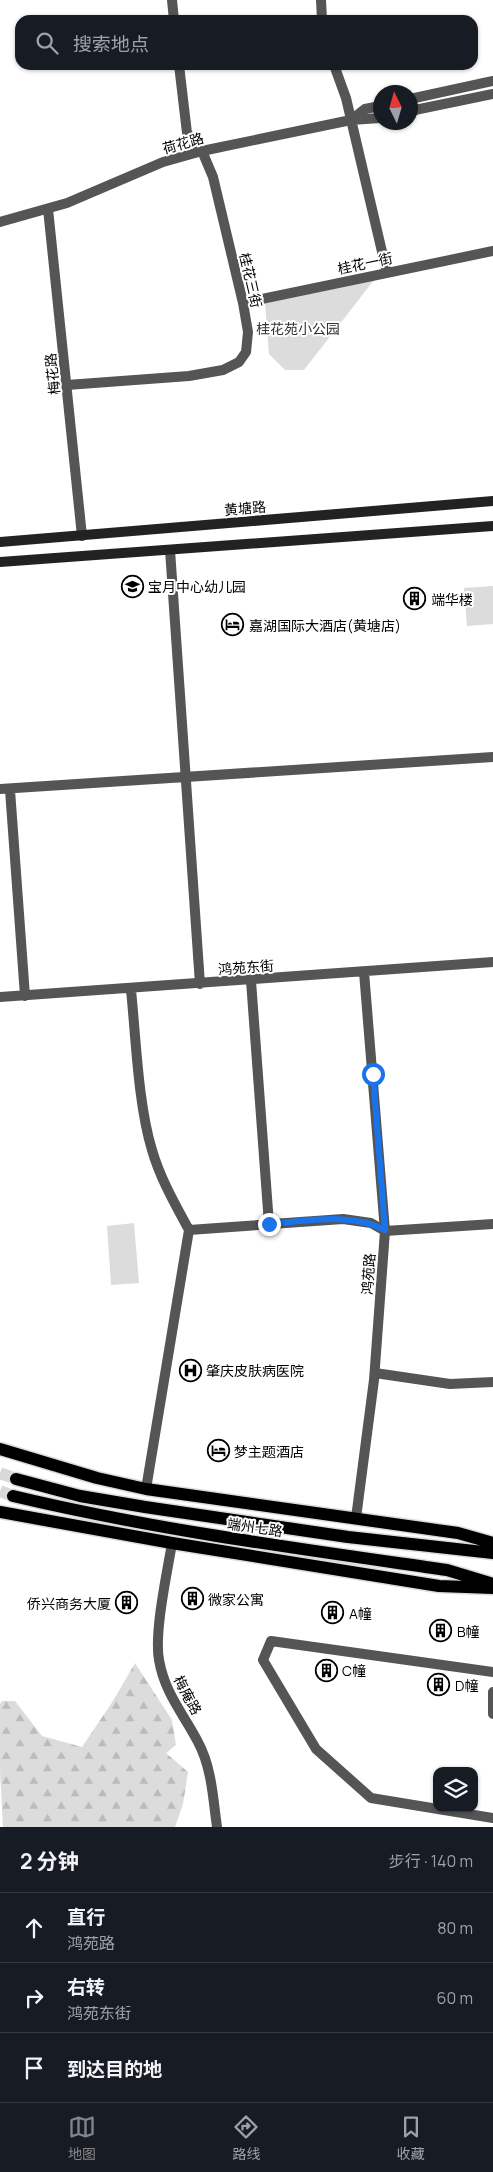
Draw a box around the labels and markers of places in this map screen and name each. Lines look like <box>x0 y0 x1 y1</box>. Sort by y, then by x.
school or university icon: 宝月中心幼儿园 <box>120 574 144 598</box>
place label: 宝月中心幼儿园 <box>148 577 246 596</box>
building icon: 端华楼 <box>403 587 427 611</box>
place label: 端华楼 <box>431 590 473 609</box>
hotel icon: 嘉湖国际大酒店(黄塘店) <box>221 613 245 637</box>
place label: 嘉湖国际大酒店(黄塘店) <box>249 616 401 635</box>
hospital icon: 肇庆皮肤病医院 <box>178 1358 202 1382</box>
place label: 肇庆皮肤病医院 <box>206 1361 304 1380</box>
hotel icon: 梦主题酒店 <box>206 1439 230 1463</box>
place label: 梦主题酒店 <box>234 1442 304 1461</box>
building icon: 微家公寓 <box>180 1587 204 1611</box>
place label: 微家公寓 <box>208 1590 264 1609</box>
building icon: 侨兴商务大厦 <box>115 1591 139 1615</box>
place label: 侨兴商务大厦 <box>27 1594 111 1613</box>
building icon: A幢 <box>321 1601 345 1625</box>
place label: A幢 <box>349 1604 372 1623</box>
building icon: B幢 <box>429 1619 453 1643</box>
place label: B幢 <box>457 1622 480 1641</box>
building icon: C幢 <box>314 1658 338 1682</box>
place label: C幢 <box>342 1661 366 1680</box>
building icon: D幢 <box>427 1673 451 1697</box>
place label: D幢 <box>455 1676 478 1695</box>

